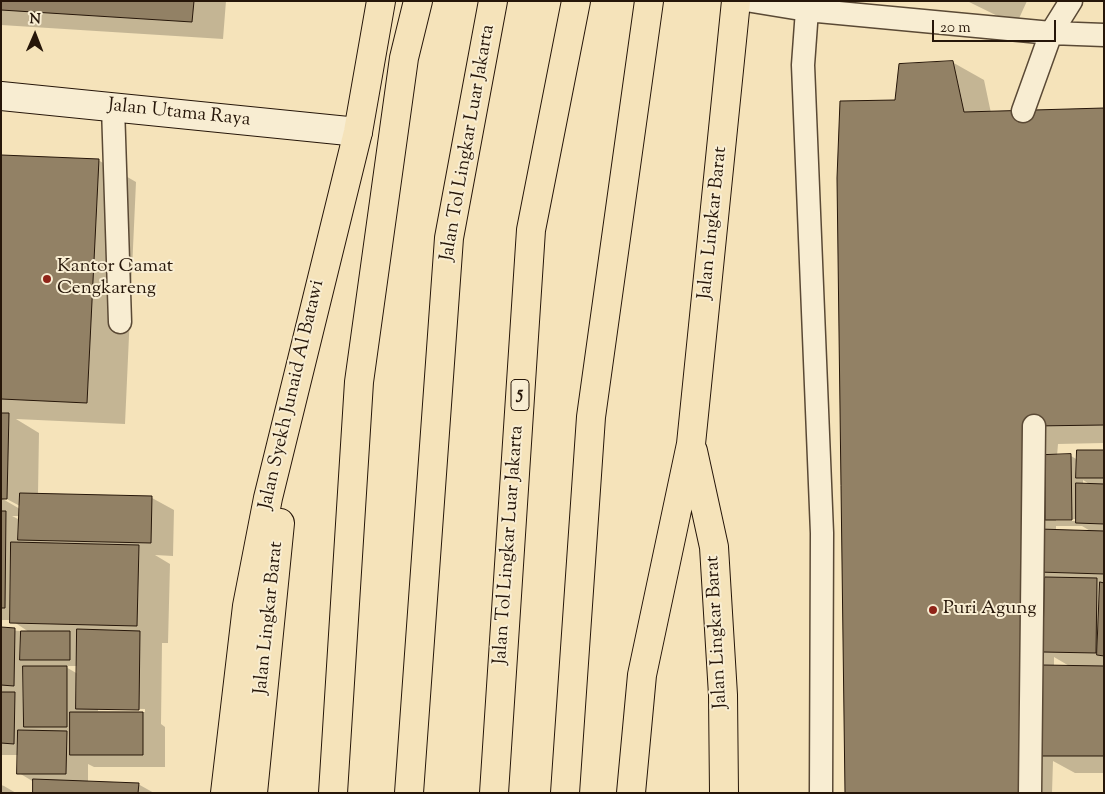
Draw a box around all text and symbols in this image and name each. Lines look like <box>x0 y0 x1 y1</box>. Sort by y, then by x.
north arrow <box>10 10 60 60</box>
text: N <box>29 10 41 30</box>
scale bar <box>935 10 1059 42</box>
text: 20 m <box>940 18 971 39</box>
street label: Jalan Tol Lingkar Luar Jakarta <box>437 23 501 263</box>
street label: Jalan Utama Raya <box>107 95 251 133</box>
street label: Jalan Lingkar Barat <box>695 146 733 300</box>
place label: Kantor Camat Cengkareng <box>57 257 173 301</box>
marker: Kantor Camat Cengkareng <box>41 273 53 285</box>
street label: Jalan Syekh Junaid Al Batawi <box>255 278 331 512</box>
road number: 5 <box>511 380 529 410</box>
street label: Jalan Tol Lingkar Luar Jakarta <box>490 425 530 665</box>
street label: Jalan Lingkar Barat <box>251 541 289 695</box>
street label: Jalan Lingkar Barat <box>703 555 733 709</box>
place label: Puri Agung <box>943 599 1037 621</box>
marker: Puri Agung <box>927 604 939 616</box>

